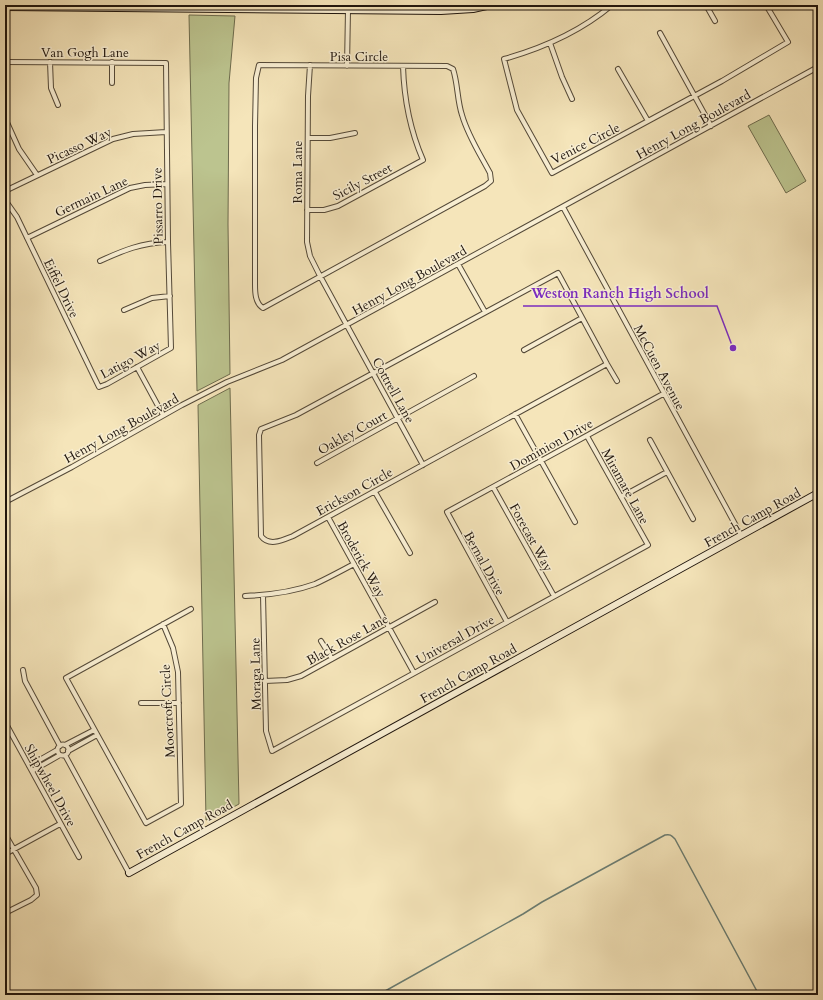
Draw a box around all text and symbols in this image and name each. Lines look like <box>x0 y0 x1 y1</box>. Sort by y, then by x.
street label: Van Gogh Lane <box>41 44 129 62</box>
street label: Pisa Circle <box>330 48 388 66</box>
street label: Henry Long Boulevard <box>633 86 754 164</box>
street label: Venice Circle <box>548 119 623 169</box>
street label: Picasso Way <box>44 123 115 169</box>
street label: Roma Lane <box>289 140 307 203</box>
street label: Sicily Street <box>330 159 395 205</box>
street label: Pissarro Drive <box>148 167 168 245</box>
street label: Germain Lane <box>52 172 131 222</box>
street label: Henry Long Boulevard <box>349 242 470 320</box>
street label: Eiffel Drive <box>39 256 83 321</box>
callout: Weston Ranch High School <box>523 280 717 306</box>
text: Weston Ranch High School <box>530 284 709 303</box>
street label: McCuen Avenue <box>629 322 689 413</box>
street label: Latigo Way <box>97 336 164 383</box>
street label: Cottrell Lane <box>368 354 419 427</box>
street label: Henry Long Boulevard <box>61 390 182 468</box>
street label: Oakley Court <box>315 406 390 459</box>
street label: Dominion Drive <box>507 415 596 475</box>
street label: Miramare Lane <box>597 445 653 528</box>
street label: Erickson Circle <box>313 463 396 520</box>
street label: French Camp Road <box>701 484 804 552</box>
street label: Forecast Way <box>505 500 557 575</box>
street label: Broderick Way <box>333 518 390 601</box>
street label: Bernal Drive <box>459 528 509 599</box>
street label: Black Rose Lane <box>303 610 392 670</box>
street label: Universal Drive <box>413 611 498 669</box>
street label: Moraga Lane <box>246 637 266 711</box>
street label: French Camp Road <box>417 640 520 708</box>
street label: Moorcroft Circle <box>157 664 179 758</box>
street label: Shipwheel Drive <box>20 741 80 830</box>
street label: French Camp Road <box>133 796 236 864</box>

